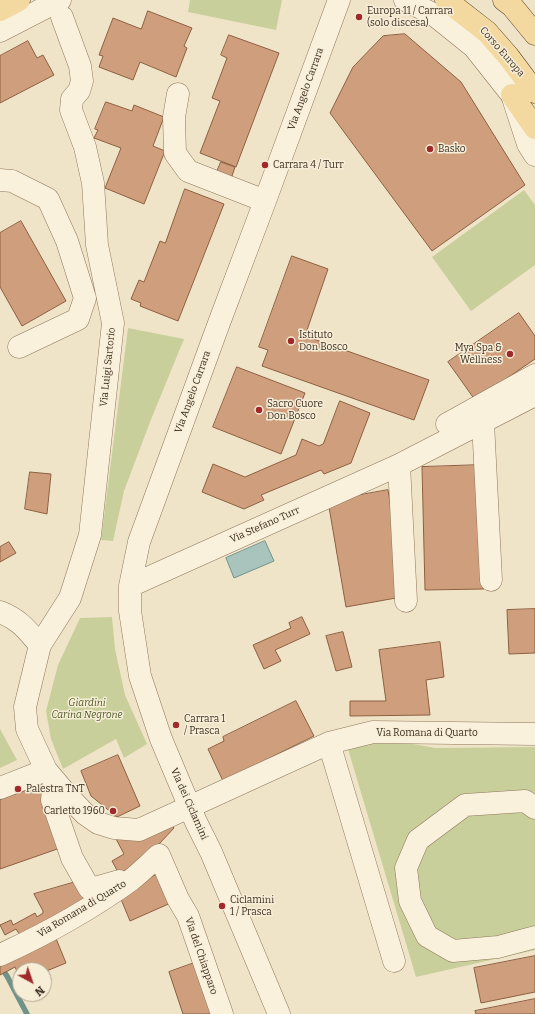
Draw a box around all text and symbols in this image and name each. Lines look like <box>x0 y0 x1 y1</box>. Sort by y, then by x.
place label: Europa 11 / Carrara (solo discesa) <box>367 5 453 28</box>
marker: Europa 11 / Carrara (solo discesa) <box>354 12 364 22</box>
street label: Corso Europa <box>477 25 527 79</box>
street label: Via Angelo Carrara <box>286 46 326 132</box>
place label: Basko <box>438 143 466 155</box>
marker: Basko <box>425 144 435 154</box>
place label: Carrara 4 / Turr <box>273 159 344 171</box>
marker: Carrara 4 / Turr <box>260 160 270 170</box>
street label: Via Luigi Sartorio <box>98 327 118 407</box>
place label: Istituto Don Bosco <box>299 329 348 352</box>
marker: Istituto Don Bosco <box>286 336 296 346</box>
place label: Mya Spa & Wellness <box>455 342 502 366</box>
street label: Via Angelo Carrara <box>173 349 213 435</box>
marker: Mya Spa & Wellness <box>505 349 515 359</box>
place label: Sacro Cuore Don Bosco <box>267 398 323 422</box>
marker: Sacro Cuore Don Bosco <box>254 405 264 415</box>
street label: Via Stefano Turr <box>228 504 302 546</box>
park label: Giardini Carina Negrone <box>51 697 123 720</box>
place label: Carrara 1 / Prasca <box>184 713 225 736</box>
marker: Carrara 1 / Prasca <box>171 720 181 730</box>
street label: Via Romana di Quarto <box>376 727 478 739</box>
street label: Via dei Ciclamini <box>168 766 210 842</box>
place label: Palestra TNT <box>26 783 85 795</box>
marker: Palestra TNT <box>13 784 23 794</box>
place label: Carletto 1960 <box>44 805 105 817</box>
marker: Carletto 1960 <box>108 806 118 816</box>
street label: Via Romana di Quarto <box>35 878 129 940</box>
place label: Ciclamini 1 / Prasca <box>230 894 274 918</box>
marker: Ciclamini 1 / Prasca <box>217 901 227 911</box>
street label: Via del Chiapparo <box>182 916 220 996</box>
north arrow <box>12 962 52 1002</box>
text: N <box>32 983 47 999</box>

